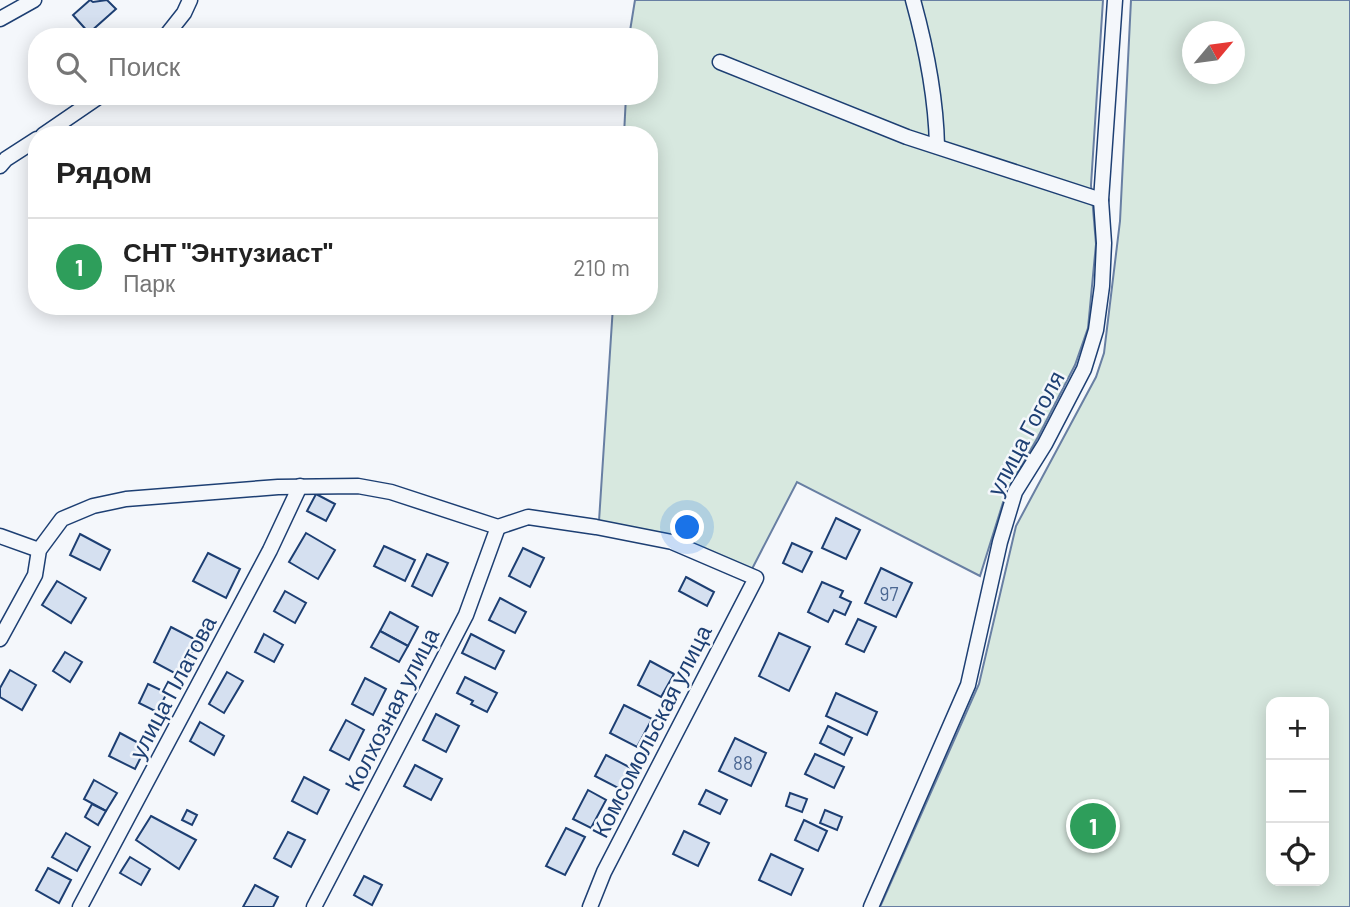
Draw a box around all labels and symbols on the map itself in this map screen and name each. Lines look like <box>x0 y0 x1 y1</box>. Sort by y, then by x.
north arrow <box>1182 21 1245 84</box>
street label: улица Гоголя <box>980 366 1070 500</box>
your location <box>670 510 704 544</box>
house number: 97 <box>880 582 898 605</box>
street label: улица Платова <box>123 611 222 763</box>
street label: Комсомольская улица <box>585 620 717 842</box>
street label: Колхозная улица <box>338 623 444 795</box>
house number: 88 <box>733 751 753 774</box>
pin: 1 <box>1070 800 1116 852</box>

